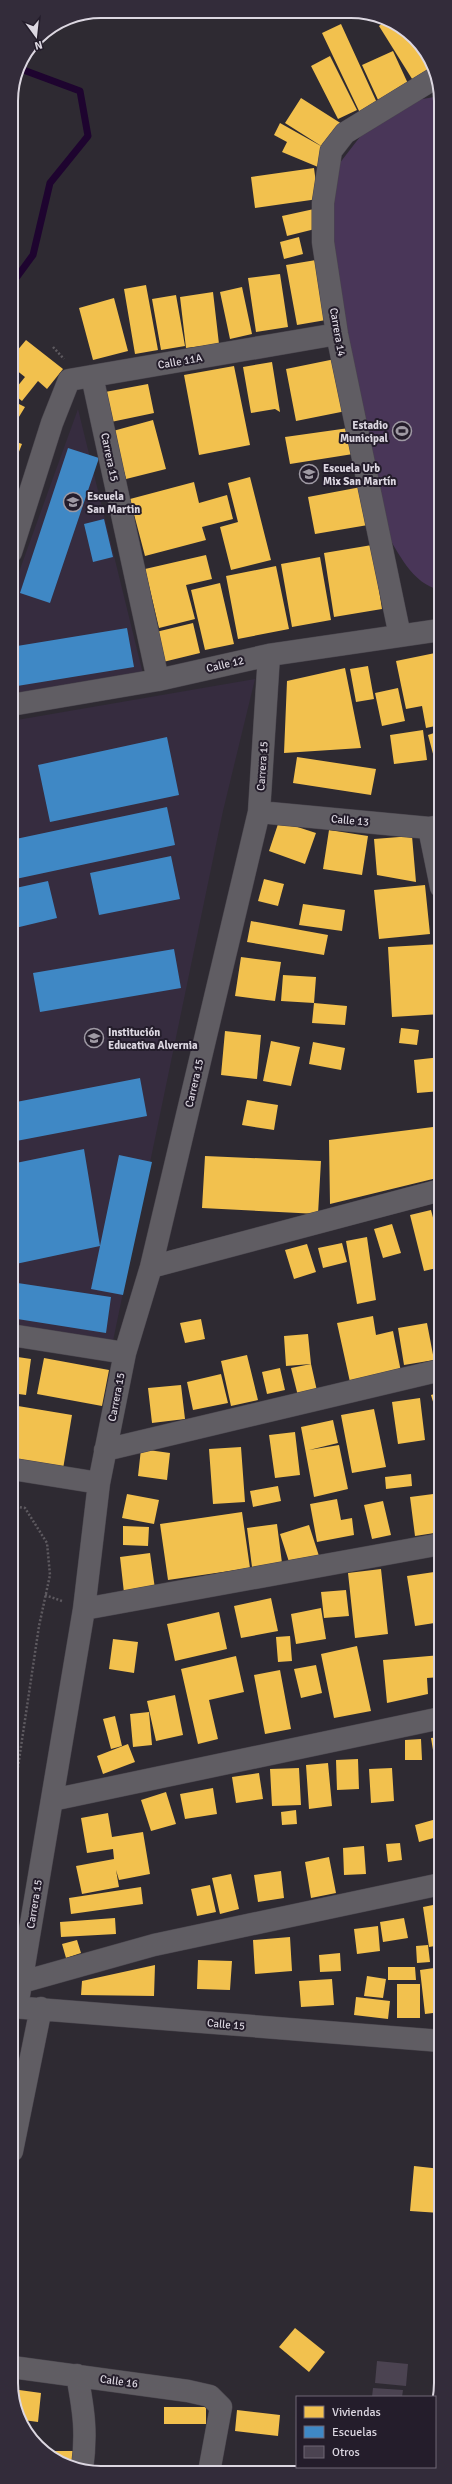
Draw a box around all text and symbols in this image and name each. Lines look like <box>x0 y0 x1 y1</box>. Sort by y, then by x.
north arrow <box>16 16 56 56</box>
text: N <box>33 38 44 52</box>
street label: Carrera 14 <box>327 307 348 358</box>
street label: Calle 11A <box>157 351 204 372</box>
place label: Estadio Municipal <box>340 419 389 445</box>
sports icon: Estadio Municipal <box>391 420 413 442</box>
street label: Carrera 15 <box>98 432 121 483</box>
place label: Escuela Urb Mix San Martín <box>323 462 396 488</box>
school or university icon: Escuela Urb Mix San Martín <box>298 463 320 485</box>
place label: Escuela San Martin <box>87 490 140 516</box>
school or university icon: Escuela San Martin <box>62 491 84 513</box>
street label: Calle 12 <box>205 654 245 675</box>
street label: Carrera 15 <box>254 741 271 791</box>
street label: Calle 13 <box>330 812 370 829</box>
place label: Institución Educativa Alvernia <box>108 1026 198 1052</box>
school or university icon: Institución Educativa Alvernia <box>83 1027 105 1049</box>
street label: Carrera 15 <box>183 1058 206 1109</box>
street label: Carrera 15 <box>105 1372 128 1423</box>
street label: Carrera 15 <box>24 1879 45 1929</box>
street label: Calle 15 <box>206 2016 246 2033</box>
street label: Calle 16 <box>99 2372 139 2391</box>
legend <box>296 2396 436 2468</box>
text: Viviendas <box>332 2405 381 2420</box>
text: Escuelas <box>332 2425 377 2440</box>
text: Otros <box>332 2445 360 2460</box>

